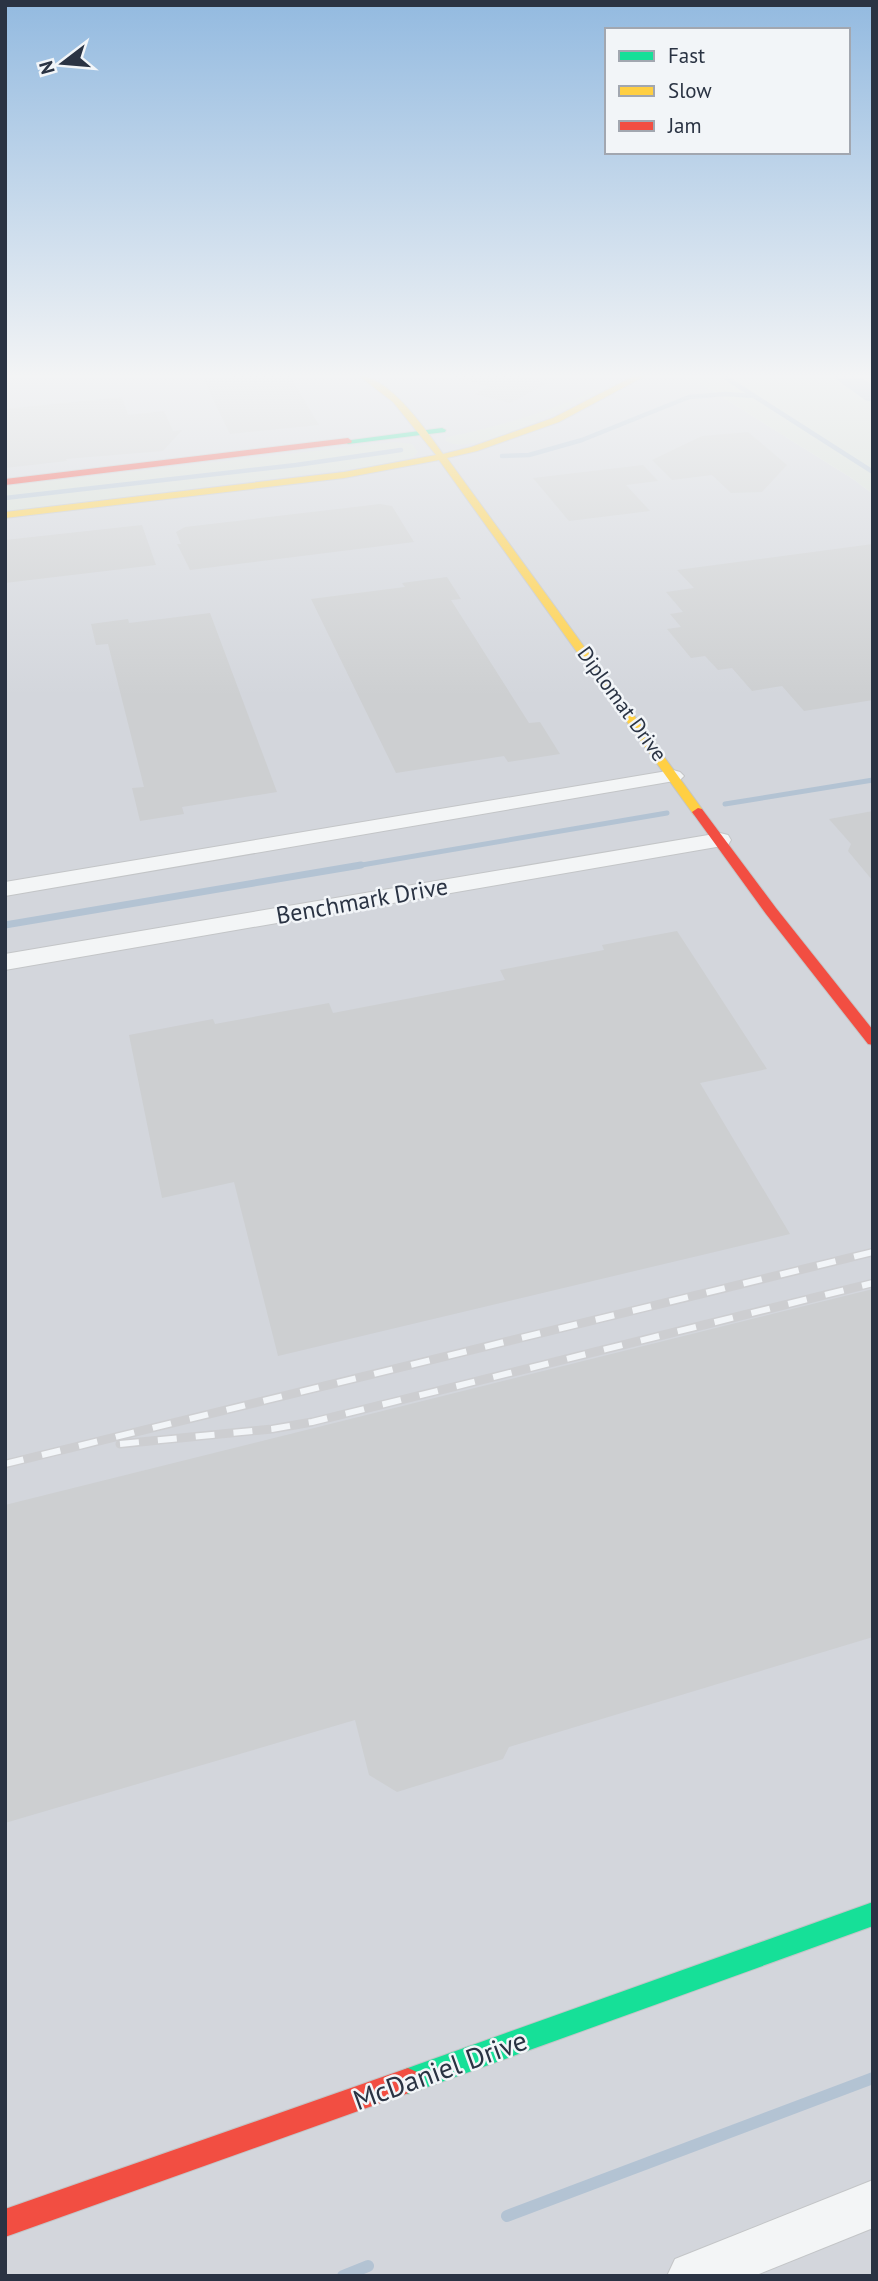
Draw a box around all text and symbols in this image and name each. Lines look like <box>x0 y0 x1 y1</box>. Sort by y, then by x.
north arrow <box>28 28 98 98</box>
legend <box>605 28 850 154</box>
text: Fast <box>668 42 705 69</box>
text: N <box>33 58 60 77</box>
text: Slow <box>668 77 712 104</box>
text: Jam <box>667 112 702 139</box>
street label: Diplomat Drive <box>572 641 673 766</box>
street label: Benchmark Drive <box>274 870 450 931</box>
street label: McDaniel Drive <box>348 2021 532 2118</box>

